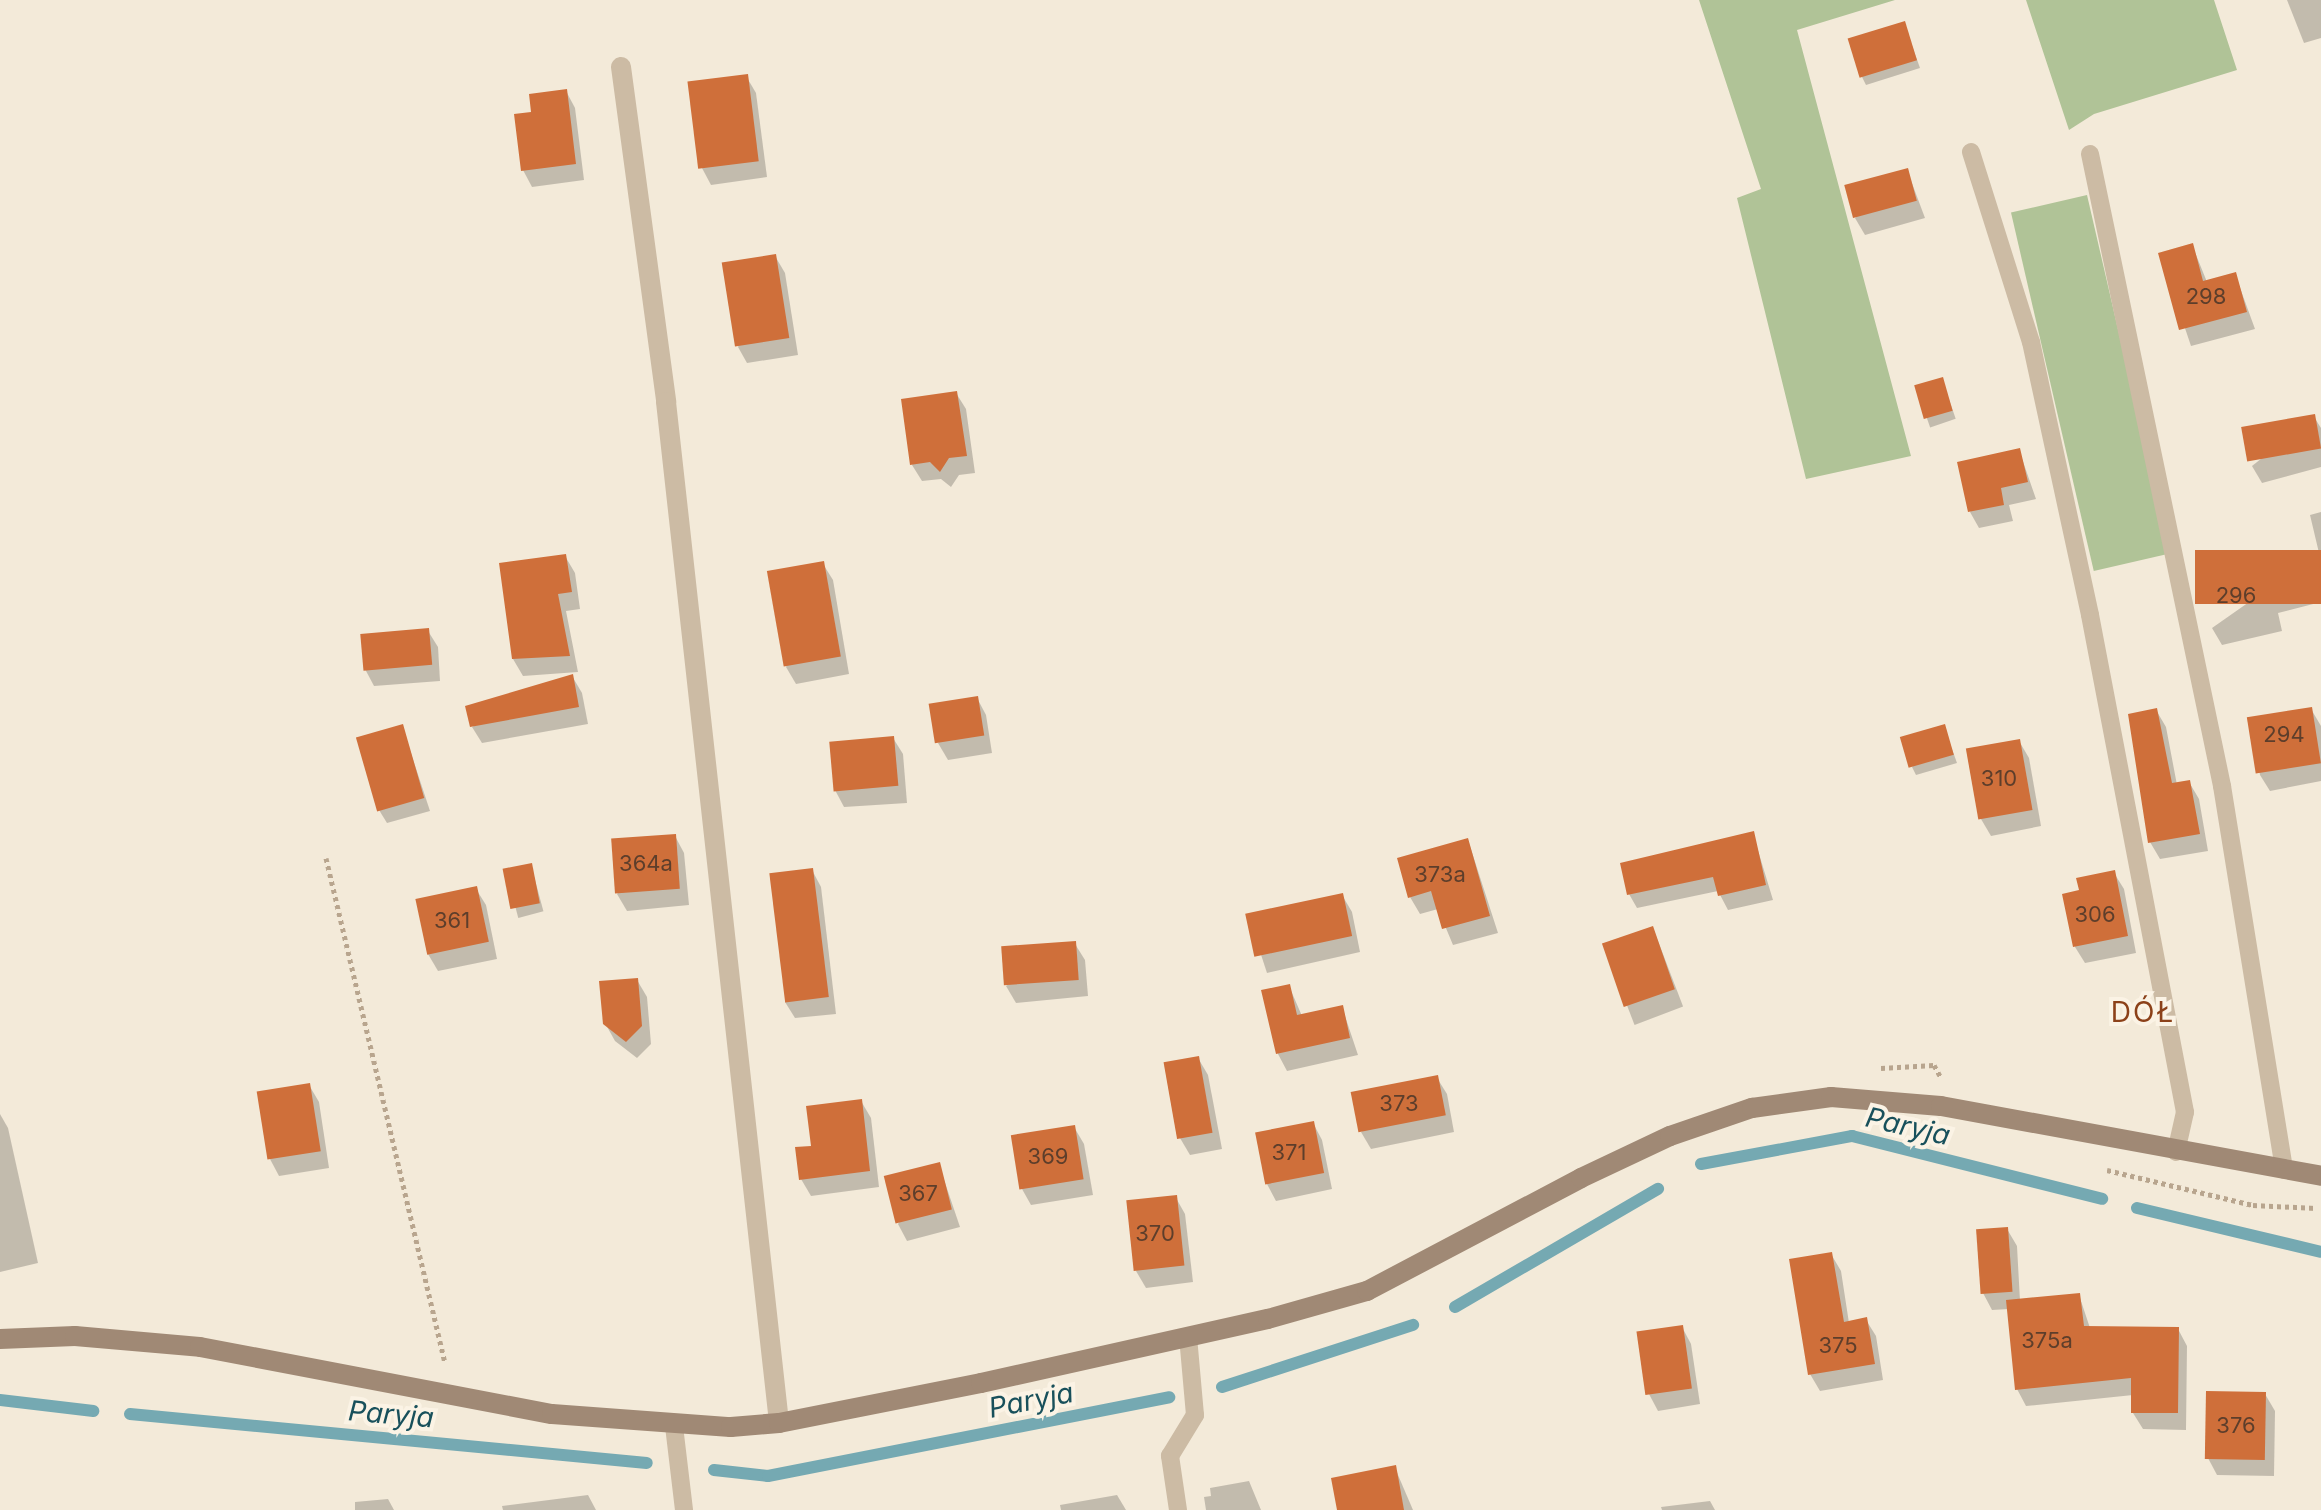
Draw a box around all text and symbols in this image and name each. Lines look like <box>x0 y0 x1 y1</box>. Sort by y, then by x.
house number: 298 <box>2186 284 2226 310</box>
house number: 296 <box>2216 583 2256 609</box>
house number: 294 <box>2263 722 2305 748</box>
house number: 310 <box>1981 766 2017 792</box>
house number: 364a <box>619 851 673 877</box>
house number: 373a <box>1414 862 1466 888</box>
house number: 306 <box>2074 902 2116 928</box>
house number: 361 <box>434 908 470 934</box>
district label: DÓŁ <box>2111 995 2175 1029</box>
house number: 373 <box>1379 1091 1419 1117</box>
water label: Paryja <box>1863 1100 1953 1152</box>
house number: 371 <box>1272 1140 1306 1166</box>
house number: 369 <box>1028 1144 1068 1170</box>
house number: 367 <box>898 1181 938 1207</box>
house number: 370 <box>1135 1221 1175 1247</box>
house number: 375a <box>2021 1328 2073 1354</box>
house number: 375 <box>1818 1333 1858 1359</box>
water label: Paryja <box>986 1375 1076 1425</box>
water label: Paryja <box>347 1394 435 1434</box>
house number: 376 <box>2216 1413 2256 1439</box>

